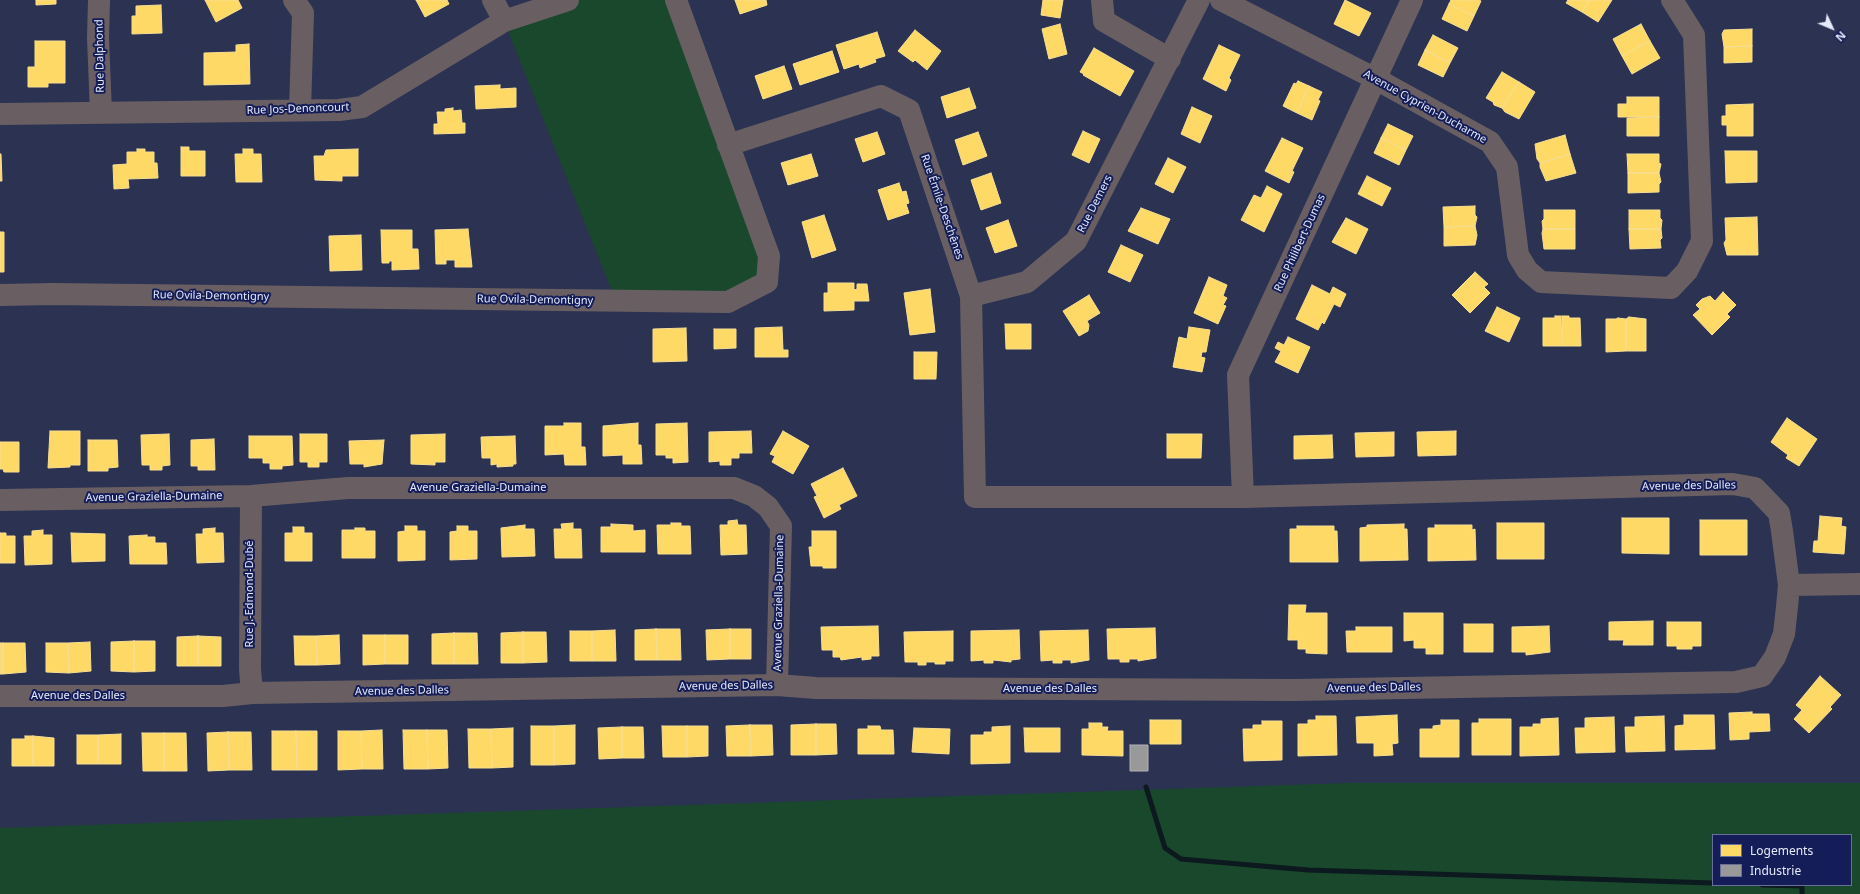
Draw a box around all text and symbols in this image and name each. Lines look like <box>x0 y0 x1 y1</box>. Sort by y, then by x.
north arrow <box>1812 8 1852 48</box>
street label: Rue Dalphond <box>93 19 107 93</box>
text: N <box>1832 28 1850 45</box>
street label: Avenue Cyprien-Ducharme <box>1361 68 1489 146</box>
street label: Rue Jos-Denoncourt <box>246 101 350 117</box>
street label: Rue Émile-Deschênes <box>918 153 966 261</box>
street label: Rue Demers <box>1075 173 1115 235</box>
street label: Rue Philibert-Dumas <box>1272 192 1328 294</box>
street label: Rue Ovila-Demontigny <box>153 288 269 304</box>
street label: Rue Ovila-Demontigny <box>477 292 593 308</box>
street label: Avenue des Dalles <box>1642 479 1736 493</box>
street label: Avenue Graziella-Dumaine <box>410 481 546 495</box>
street label: Avenue Graziella-Dumaine <box>86 489 222 505</box>
street label: Avenue Graziella-Dumaine <box>771 535 787 671</box>
street label: Rue J.-Edmond-Dubé <box>243 541 257 647</box>
street label: Avenue des Dalles <box>679 679 773 693</box>
street label: Avenue des Dalles <box>1327 681 1421 695</box>
street label: Avenue des Dalles <box>1003 682 1097 696</box>
street label: Avenue des Dalles <box>355 684 449 698</box>
street label: Avenue des Dalles <box>31 689 125 703</box>
legend <box>1712 834 1852 886</box>
text: Logements <box>1750 842 1813 859</box>
text: Industrie <box>1750 862 1801 879</box>

